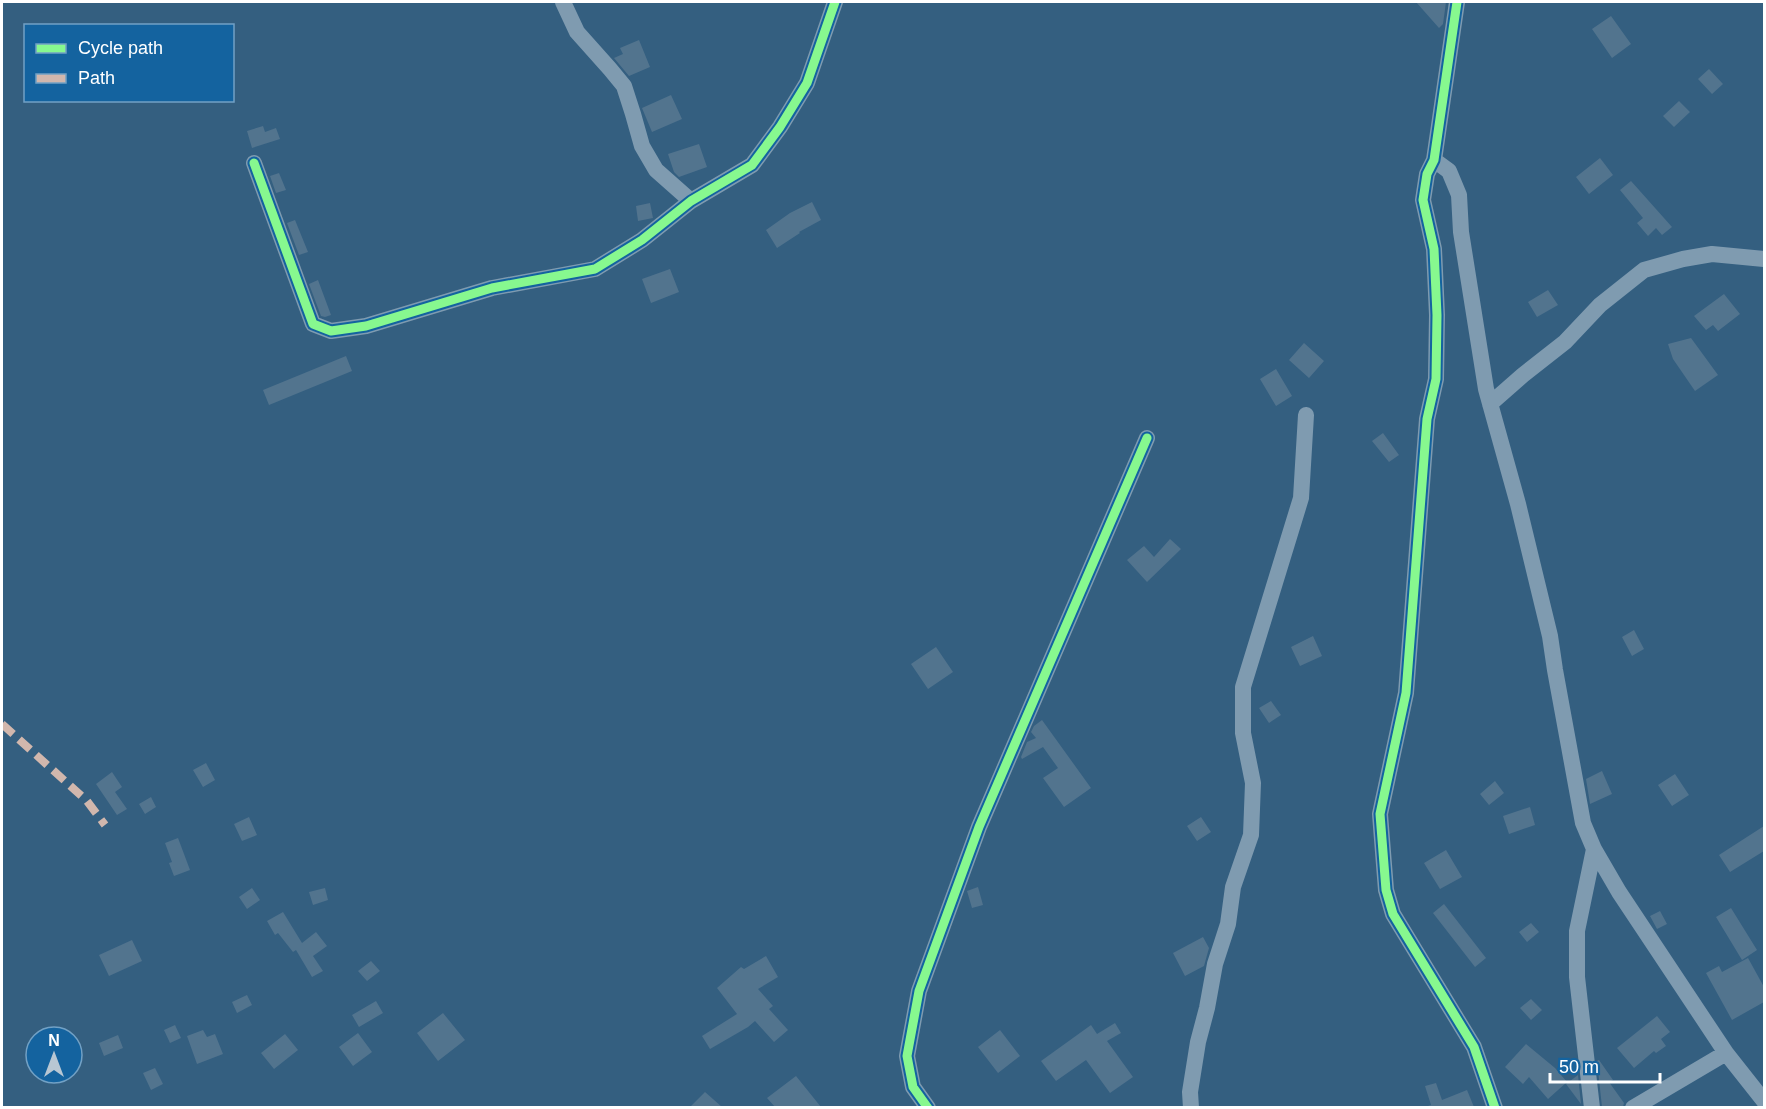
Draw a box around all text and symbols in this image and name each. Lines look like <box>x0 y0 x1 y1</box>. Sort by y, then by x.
legend <box>24 24 234 102</box>
text: Cycle path <box>78 38 163 58</box>
text: Path <box>78 68 115 88</box>
north arrow <box>24 1025 84 1085</box>
text: N <box>48 1032 60 1049</box>
scale bar <box>1550 1046 1660 1084</box>
text: 50 m <box>1559 1057 1599 1077</box>

